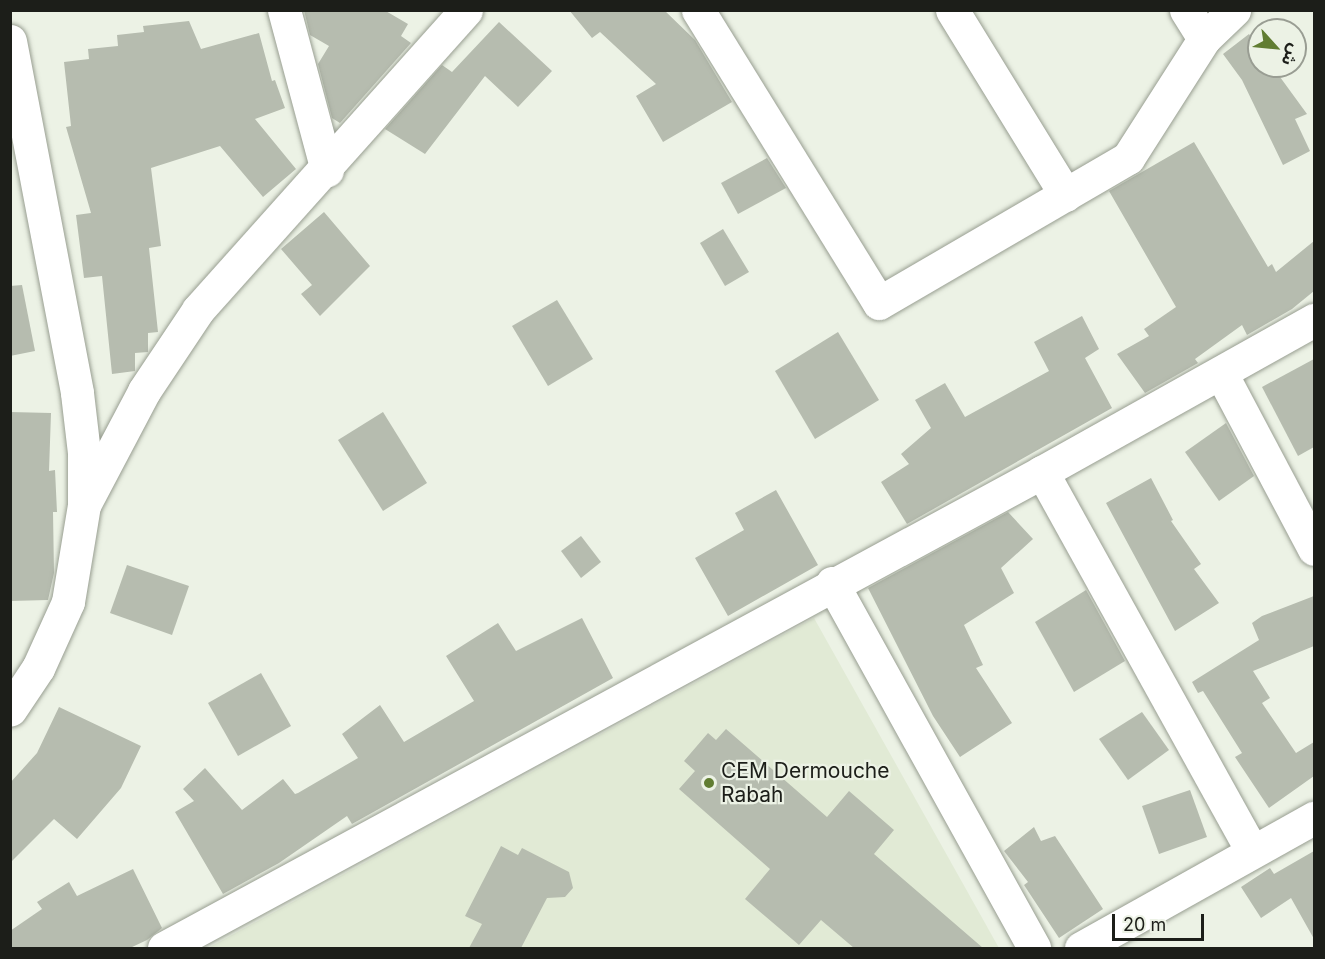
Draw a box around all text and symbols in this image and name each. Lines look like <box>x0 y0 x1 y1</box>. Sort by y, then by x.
north arrow <box>1247 18 1307 78</box>
text: ش <box>1277 41 1305 70</box>
place label: CEM Dermouche Rabah <box>721 758 890 808</box>
marker: CEM Dermouche Rabah <box>702 776 716 790</box>
scale bar <box>1115 902 1206 940</box>
text: 20 m <box>1123 914 1166 935</box>

